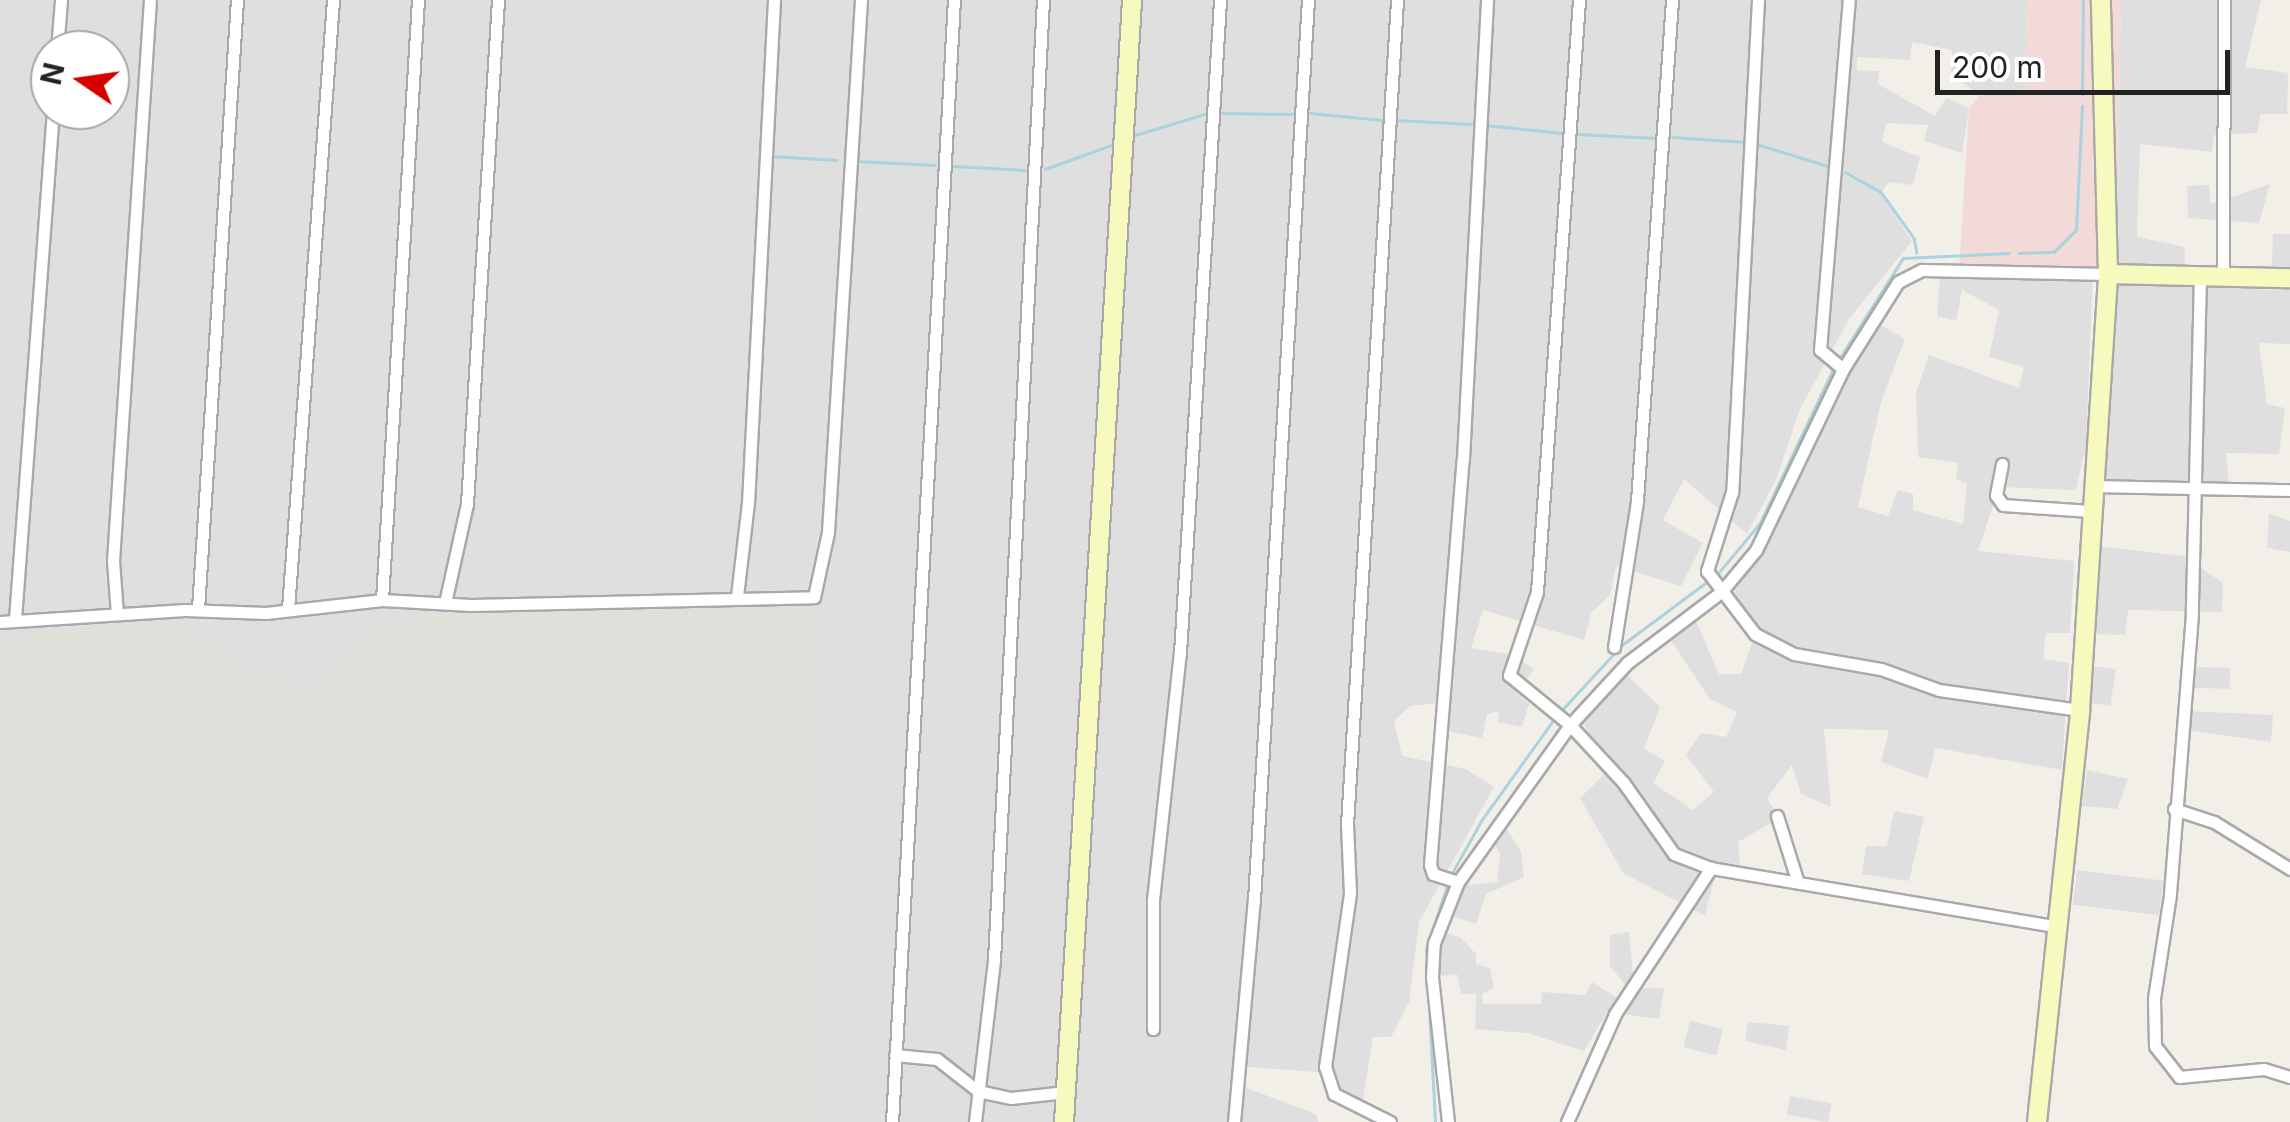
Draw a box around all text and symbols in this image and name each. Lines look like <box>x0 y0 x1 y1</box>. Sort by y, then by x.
north arrow <box>30 30 130 130</box>
scale bar <box>1940 30 2235 92</box>
text: 200 m <box>1952 49 2043 85</box>
text: N <box>34 59 72 88</box>

